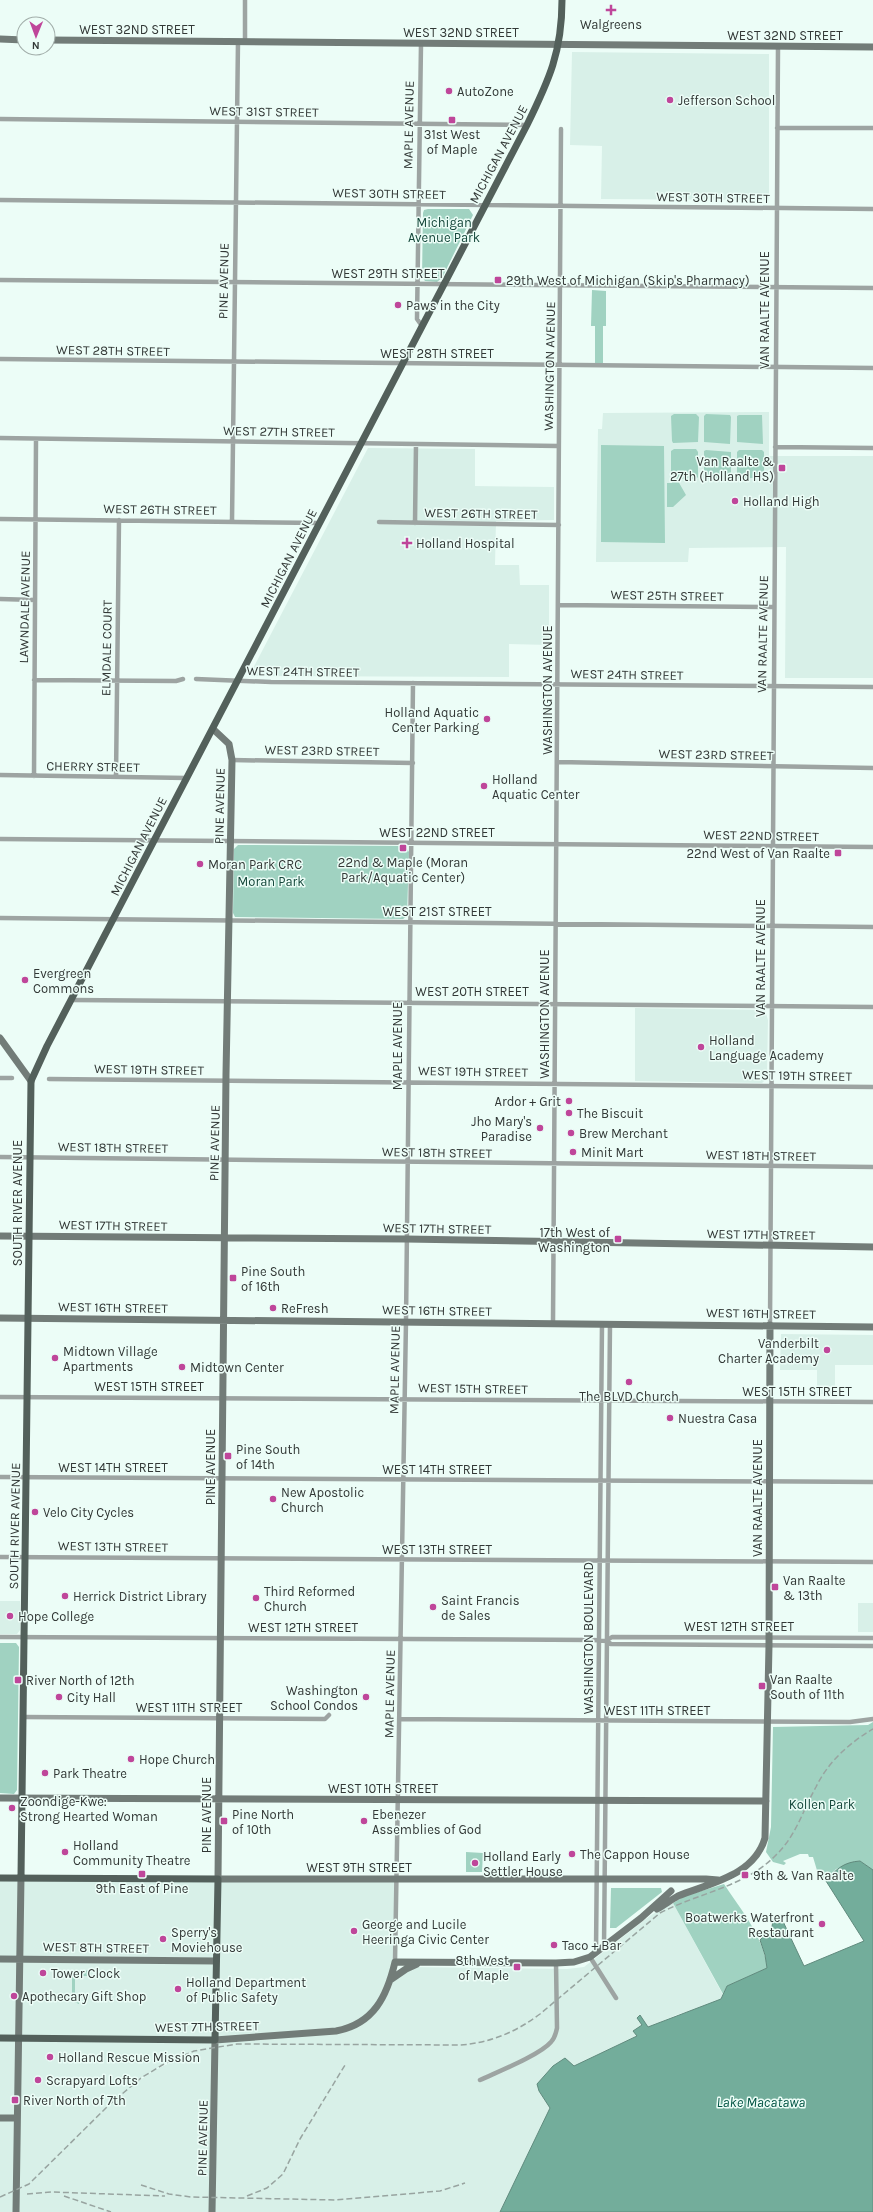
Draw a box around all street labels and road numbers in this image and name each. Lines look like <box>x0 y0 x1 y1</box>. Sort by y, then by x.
street label: WEST 32ND STREET <box>79 22 195 37</box>
street label: WEST 32ND STREET <box>403 25 519 40</box>
street label: WEST 32ND STREET <box>727 28 843 43</box>
street label: MAPLE AVENUE <box>400 81 417 169</box>
street label: WEST 31ST STREET <box>209 103 319 120</box>
street label: MICHIGAN AVENUE <box>466 103 531 206</box>
street label: WEST 30TH STREET <box>332 185 446 202</box>
street label: WEST 30TH STREET <box>656 189 770 206</box>
street label: PINE AVENUE <box>215 243 232 319</box>
street label: VAN RAALTE AVENUE <box>757 251 772 369</box>
street label: WEST 29TH STREET <box>331 266 445 281</box>
street label: WASHINGTON AVENUE <box>541 301 558 431</box>
street label: WEST 28TH STREET <box>56 342 170 359</box>
street label: WEST 28TH STREET <box>380 346 494 361</box>
street label: WEST 27TH STREET <box>223 423 335 440</box>
street label: WEST 26TH STREET <box>103 501 217 518</box>
street label: WEST 26TH STREET <box>424 505 538 522</box>
street label: MICHIGAN AVENUE <box>257 506 320 610</box>
street label: LAWNDALE AVENUE <box>16 551 33 663</box>
street label: VAN RAALTE AVENUE <box>754 575 771 693</box>
street label: WEST 25TH STREET <box>610 587 724 604</box>
street label: ELMDALE COURT <box>98 599 115 696</box>
street label: WASHINGTON AVENUE <box>540 625 555 755</box>
street label: WEST 24TH STREET <box>246 663 360 680</box>
street label: WEST 24TH STREET <box>570 666 684 683</box>
street label: WEST 23RD STREET <box>265 742 380 759</box>
street label: WEST 23RD STREET <box>659 746 774 763</box>
street label: CHERRY STREET <box>46 758 140 775</box>
street label: PINE AVENUE <box>211 768 228 844</box>
street label: MICHIGAN AVENUE <box>107 794 170 898</box>
street label: WEST 22ND STREET <box>379 825 495 840</box>
street label: WEST 22ND STREET <box>703 827 819 844</box>
street label: VAN RAALTE AVENUE <box>753 899 768 1017</box>
street label: WEST 21ST STREET <box>382 904 492 919</box>
street label: WASHINGTON AVENUE <box>537 949 552 1079</box>
street label: WEST 20TH STREET <box>415 984 529 999</box>
street label: MAPLE AVENUE <box>390 1002 405 1090</box>
street label: WEST 19TH STREET <box>94 1061 205 1078</box>
street label: WEST 19TH STREET <box>418 1063 529 1080</box>
street label: WEST 19TH STREET <box>742 1067 853 1084</box>
street label: PINE AVENUE <box>206 1105 223 1181</box>
street label: WEST 18TH STREET <box>58 1139 169 1156</box>
street label: SOUTH RIVER AVENUE <box>10 1140 25 1266</box>
street label: WEST 18TH STREET <box>382 1144 493 1161</box>
street label: WEST 18TH STREET <box>706 1147 817 1164</box>
street label: WEST 17TH STREET <box>59 1217 168 1234</box>
street label: WEST 17TH STREET <box>383 1220 492 1237</box>
street label: WEST 17TH STREET <box>707 1226 816 1243</box>
street label: WEST 16TH STREET <box>58 1299 169 1316</box>
street label: WEST 16TH STREET <box>382 1302 493 1319</box>
street label: WEST 16TH STREET <box>706 1305 817 1322</box>
street label: MAPLE AVENUE <box>386 1326 403 1414</box>
street label: WEST 15TH STREET <box>94 1379 204 1394</box>
street label: WEST 15TH STREET <box>418 1380 528 1397</box>
street label: WEST 15TH STREET <box>742 1384 852 1399</box>
street label: PINE AVENUE <box>203 1429 218 1505</box>
street label: VAN RAALTE AVENUE <box>750 1439 765 1557</box>
street label: WEST 14TH STREET <box>58 1460 168 1475</box>
street label: WEST 14TH STREET <box>382 1462 492 1477</box>
street label: SOUTH RIVER AVENUE <box>6 1463 23 1589</box>
street label: WEST 13TH STREET <box>58 1538 169 1555</box>
street label: WEST 13TH STREET <box>382 1542 493 1557</box>
street label: WASHINGTON BOULEVARD <box>581 1562 596 1714</box>
street label: WEST 12TH STREET <box>684 1619 794 1634</box>
street label: WEST 12TH STREET <box>248 1620 358 1635</box>
street label: MAPLE AVENUE <box>381 1650 398 1738</box>
street label: WEST 11TH STREET <box>136 1700 243 1715</box>
street label: WEST 11TH STREET <box>604 1703 711 1718</box>
street label: PINE AVENUE <box>199 1777 214 1853</box>
street label: WEST 10TH STREET <box>328 1781 439 1796</box>
street label: WEST 9TH STREET <box>306 1860 412 1875</box>
street label: WEST 8TH STREET <box>43 1939 150 1956</box>
street label: WEST 7TH STREET <box>155 2018 260 2035</box>
street label: PINE AVENUE <box>194 2100 211 2176</box>

